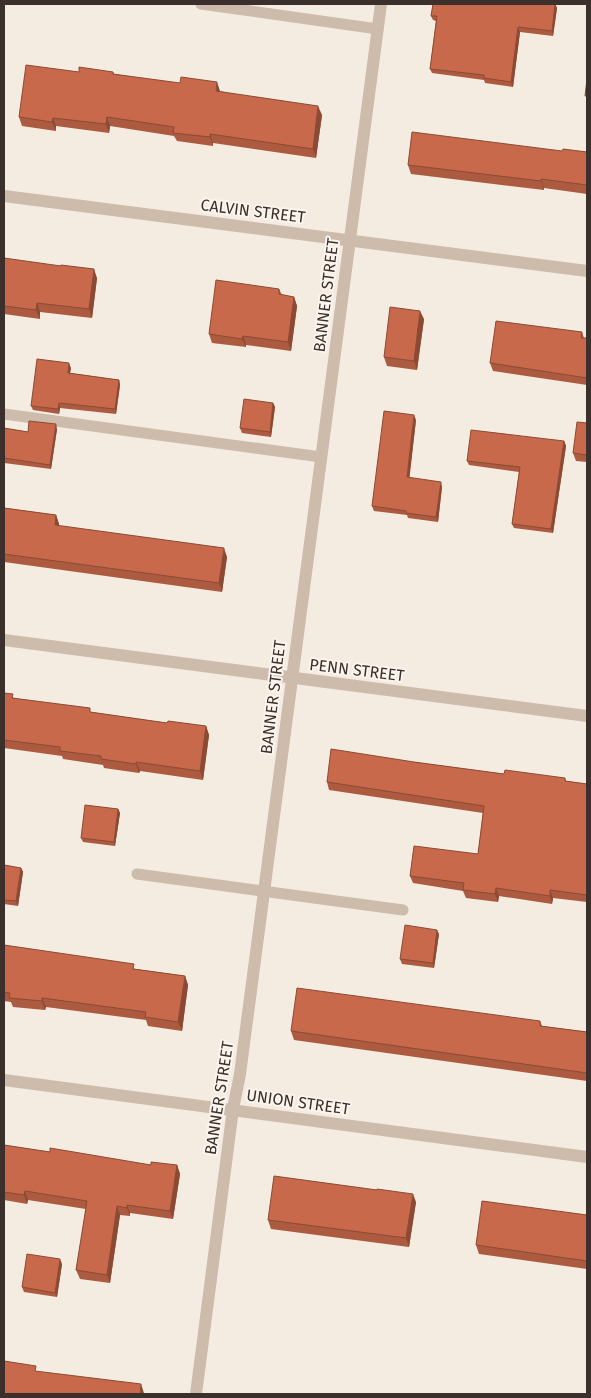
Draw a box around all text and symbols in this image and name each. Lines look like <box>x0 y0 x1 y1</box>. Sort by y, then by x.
street label: CALVIN STREET <box>200 195 307 227</box>
street label: BANNER STREET <box>310 236 343 353</box>
street label: BANNER STREET <box>257 638 290 755</box>
street label: PENN STREET <box>308 655 406 685</box>
street label: BANNER STREET <box>201 1039 237 1156</box>
street label: UNION STREET <box>245 1085 352 1119</box>

